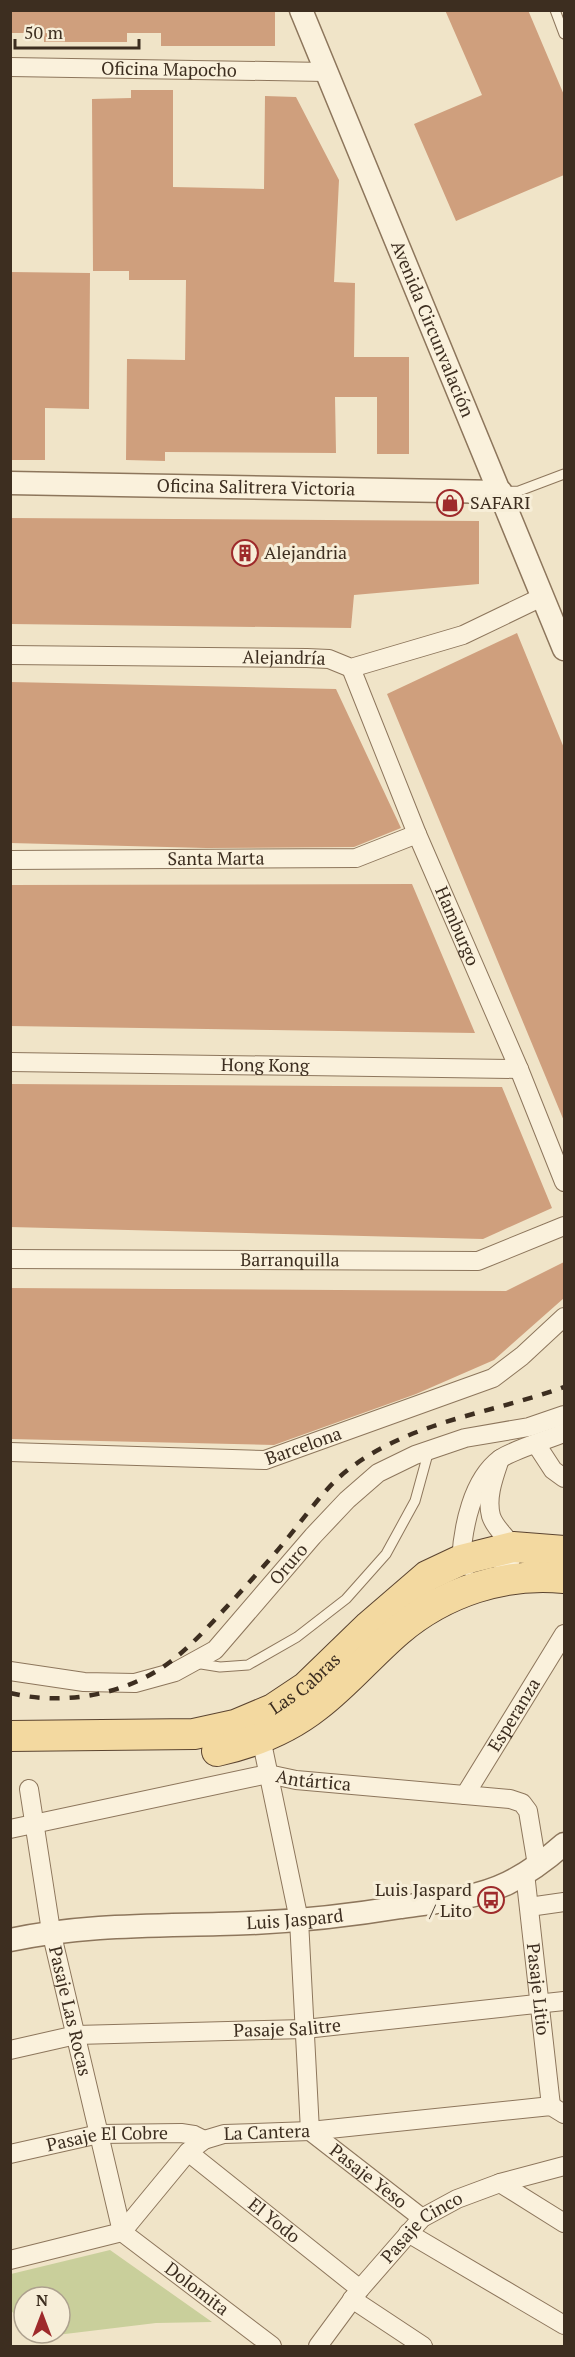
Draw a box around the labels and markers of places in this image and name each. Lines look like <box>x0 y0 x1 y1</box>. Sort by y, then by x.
shop icon: SAFARI <box>435 488 465 518</box>
place label: SAFARI <box>470 490 531 514</box>
building icon: Alejandria <box>230 538 260 568</box>
place label: Alejandria <box>264 540 347 564</box>
place label: Luis Jaspard / Lito <box>375 1877 472 1922</box>
bus stop icon: Luis Jaspard / Lito <box>476 1885 506 1915</box>

